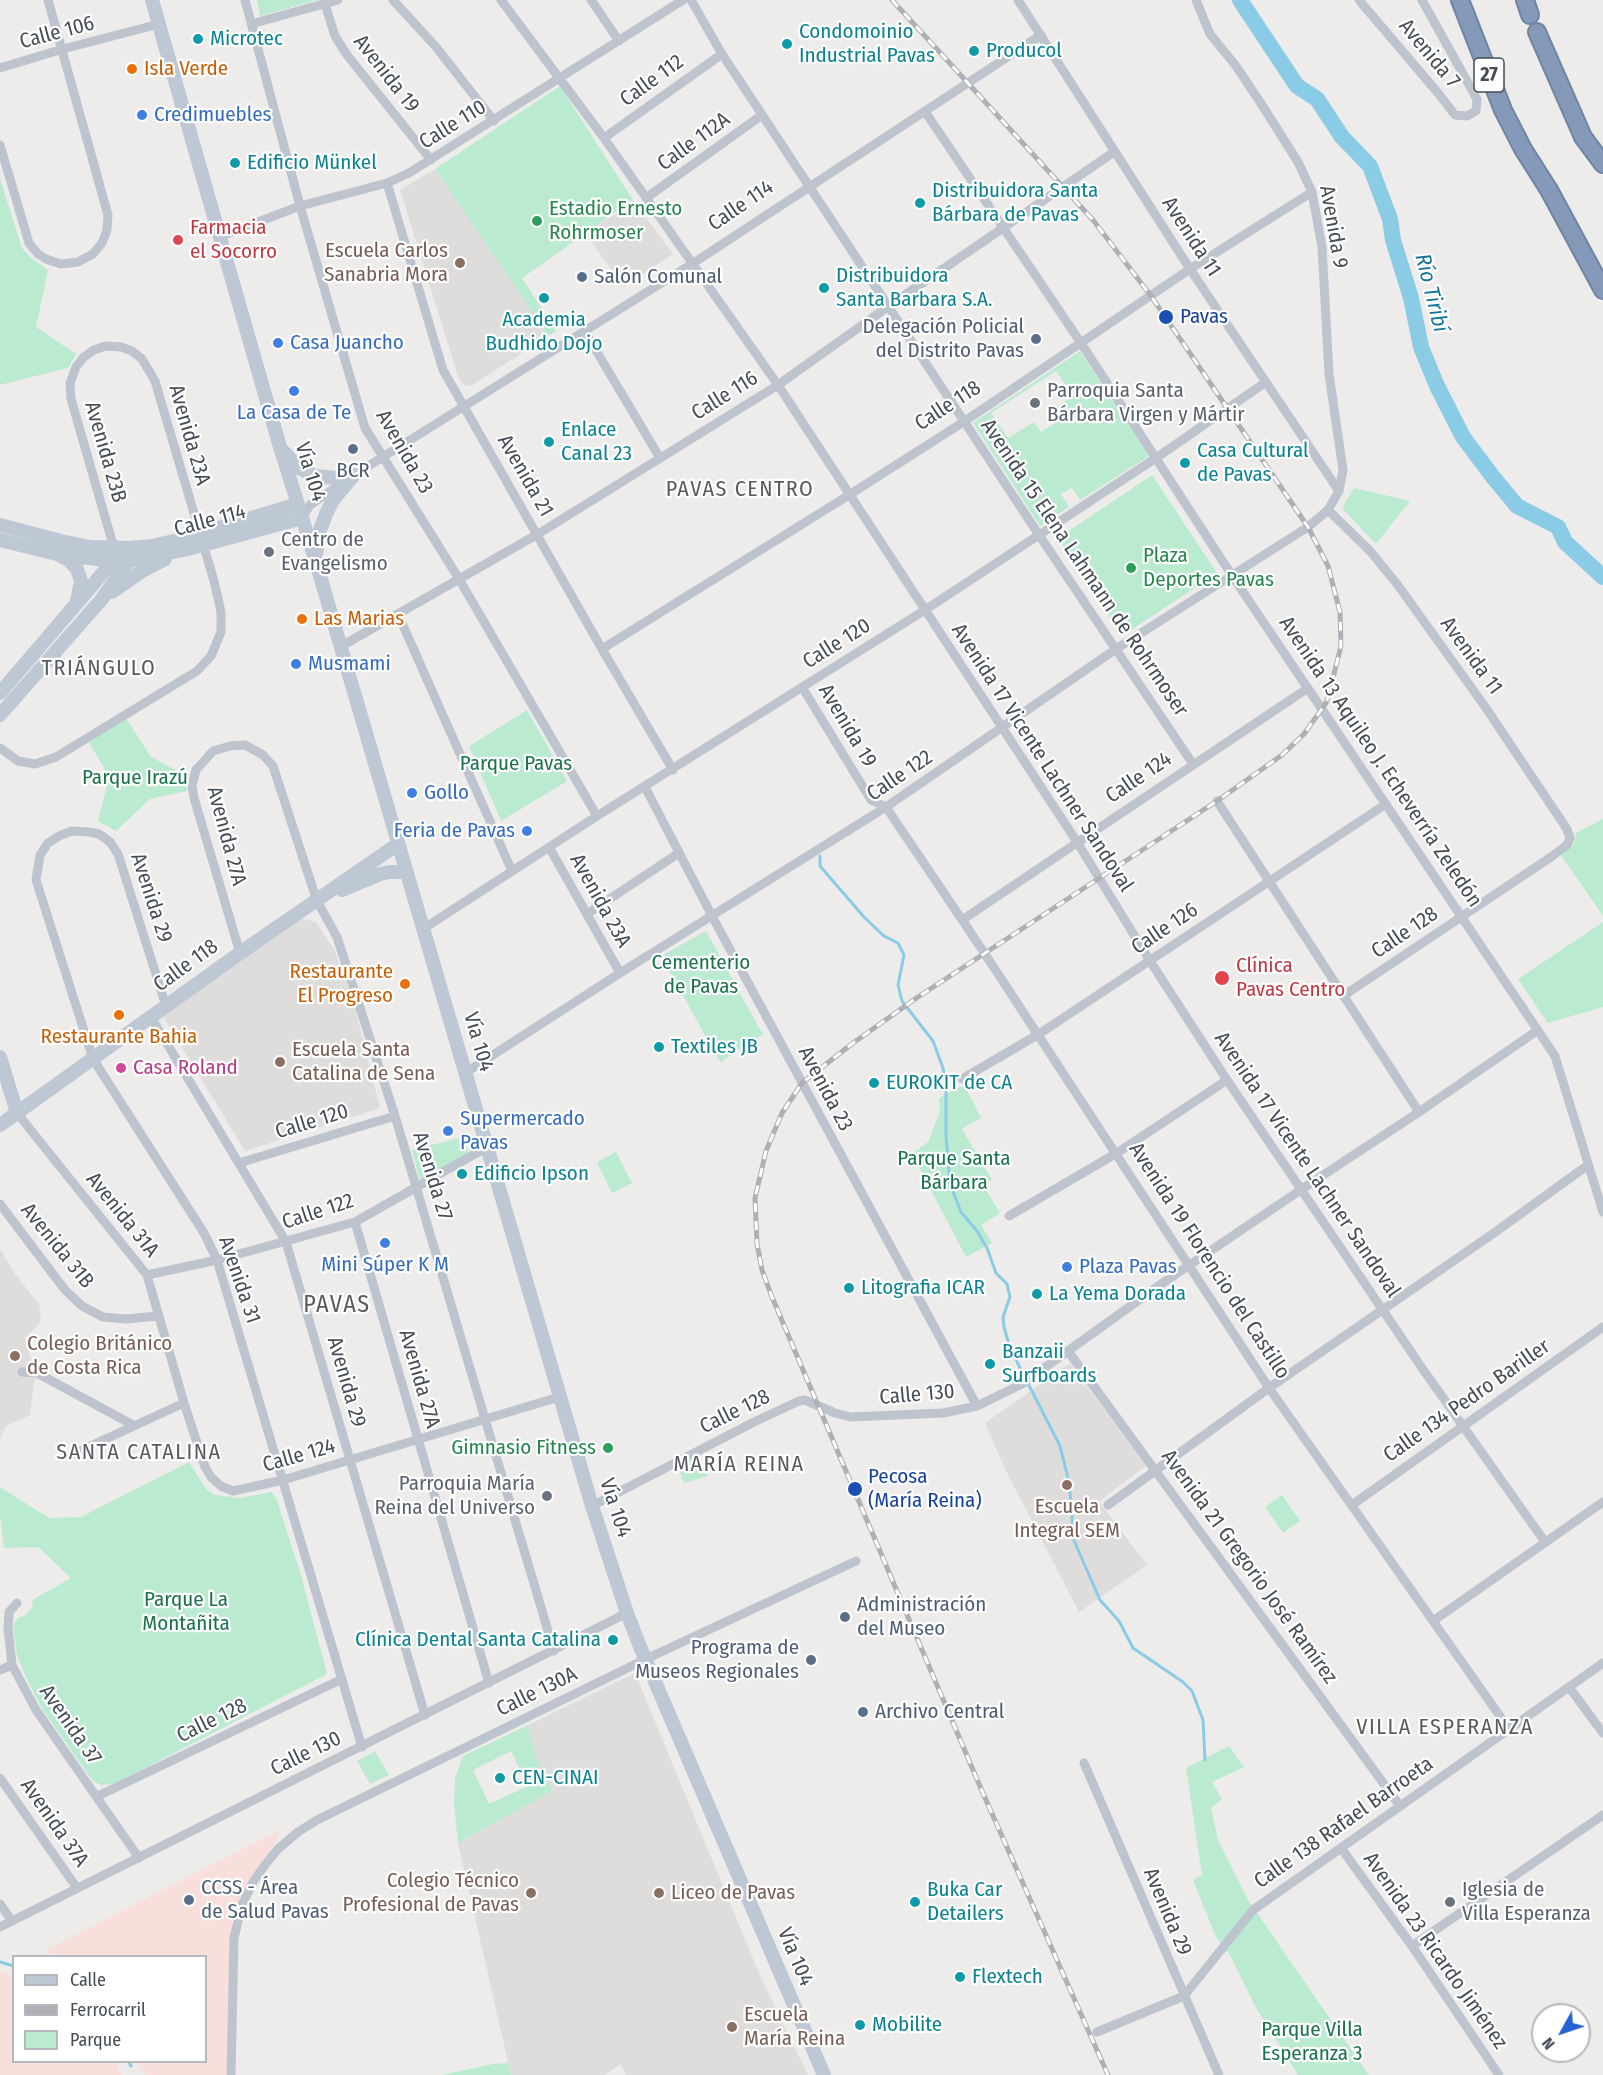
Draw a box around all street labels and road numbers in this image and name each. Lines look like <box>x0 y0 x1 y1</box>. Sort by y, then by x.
street label: Calle 106 <box>17 11 97 55</box>
street label: Avenida 7 <box>1393 14 1465 94</box>
street label: Avenida 19 <box>348 30 424 118</box>
street label: Calle 112 <box>615 50 689 112</box>
road number: 27 <box>1474 58 1504 92</box>
street label: Calle 110 <box>415 95 491 155</box>
street label: Calle 112A <box>653 107 735 177</box>
street label: Calle 114 <box>704 175 778 237</box>
street label: Avenida 9 <box>1313 184 1353 270</box>
street label: Avenida 11 <box>1156 193 1226 281</box>
street label: Calle 116 <box>687 366 763 426</box>
street label: Calle 118 <box>910 375 986 437</box>
street label: Avenida 23A <box>163 382 215 488</box>
street label: Avenida 23B <box>79 399 131 505</box>
street label: Avenida 23 <box>370 406 438 498</box>
street label: Avenida 15 Elena Lahmann de Rohrmoser <box>975 415 1193 721</box>
street label: Avenida 21 <box>491 431 559 521</box>
street label: Vía 104 <box>289 439 331 505</box>
street label: Calle 114 <box>171 499 249 543</box>
street label: Avenida 13 Aquileo J. Echeverría Zeledón <box>1273 612 1487 912</box>
street label: Avenida 11 <box>1434 612 1508 700</box>
street label: Calle 120 <box>798 613 876 675</box>
street label: Avenida 17 Vicente Lachner Sandoval <box>946 619 1138 897</box>
street label: Avenida 19 <box>813 680 881 772</box>
street label: Calle 122 <box>862 745 938 807</box>
street label: Calle 124 <box>1101 747 1177 809</box>
street label: Avenida 27A <box>201 784 251 888</box>
street label: Avenida 29 <box>125 850 177 946</box>
street label: Avenida 23A <box>564 850 636 952</box>
street label: Calle 126 <box>1127 898 1203 960</box>
street label: Calle 128 <box>1367 902 1443 964</box>
street label: Calle 118 <box>149 934 223 998</box>
street label: Vía 104 <box>458 1009 498 1075</box>
street label: Avenida 17 Vicente Lachner Sandoval <box>1209 1027 1405 1303</box>
street label: Avenida 23 <box>792 1042 858 1136</box>
street label: Calle 120 <box>272 1099 352 1145</box>
street label: Avenida 27 <box>407 1129 457 1223</box>
street label: Avenida 19 Florencio del Castillo <box>1123 1138 1295 1384</box>
street label: Avenida 31A <box>80 1168 164 1262</box>
street label: Calle 122 <box>279 1189 357 1235</box>
street label: Avenida 31B <box>15 1198 99 1294</box>
street label: Avenida 31 <box>212 1233 266 1327</box>
street label: Avenida 27A <box>393 1327 445 1431</box>
street label: Avenida 29 <box>321 1334 371 1430</box>
street label: Calle 134 Pedro Bariller <box>1379 1334 1555 1468</box>
street label: Calle 130 <box>878 1379 956 1411</box>
street label: Calle 128 <box>696 1384 774 1440</box>
street label: Calle 124 <box>260 1434 338 1478</box>
street label: Avenida 21 Gregorio José Ramírez <box>1156 1445 1342 1689</box>
street label: Vía 104 <box>594 1475 636 1541</box>
street label: Calle 130A <box>493 1662 581 1722</box>
street label: Avenida 37 <box>33 1680 107 1770</box>
street label: Calle 128 <box>173 1693 251 1749</box>
street label: Calle 130 <box>267 1726 345 1782</box>
street label: Calle 138 Rafael Barroeta <box>1250 1752 1438 1894</box>
street label: Avenida 37A <box>14 1774 94 1872</box>
street label: Avenida 23 Ricardo Jiménez <box>1358 1848 1512 2054</box>
street label: Avenida 29 <box>1137 1864 1197 1960</box>
street label: Vía 104 <box>772 1924 818 1990</box>

